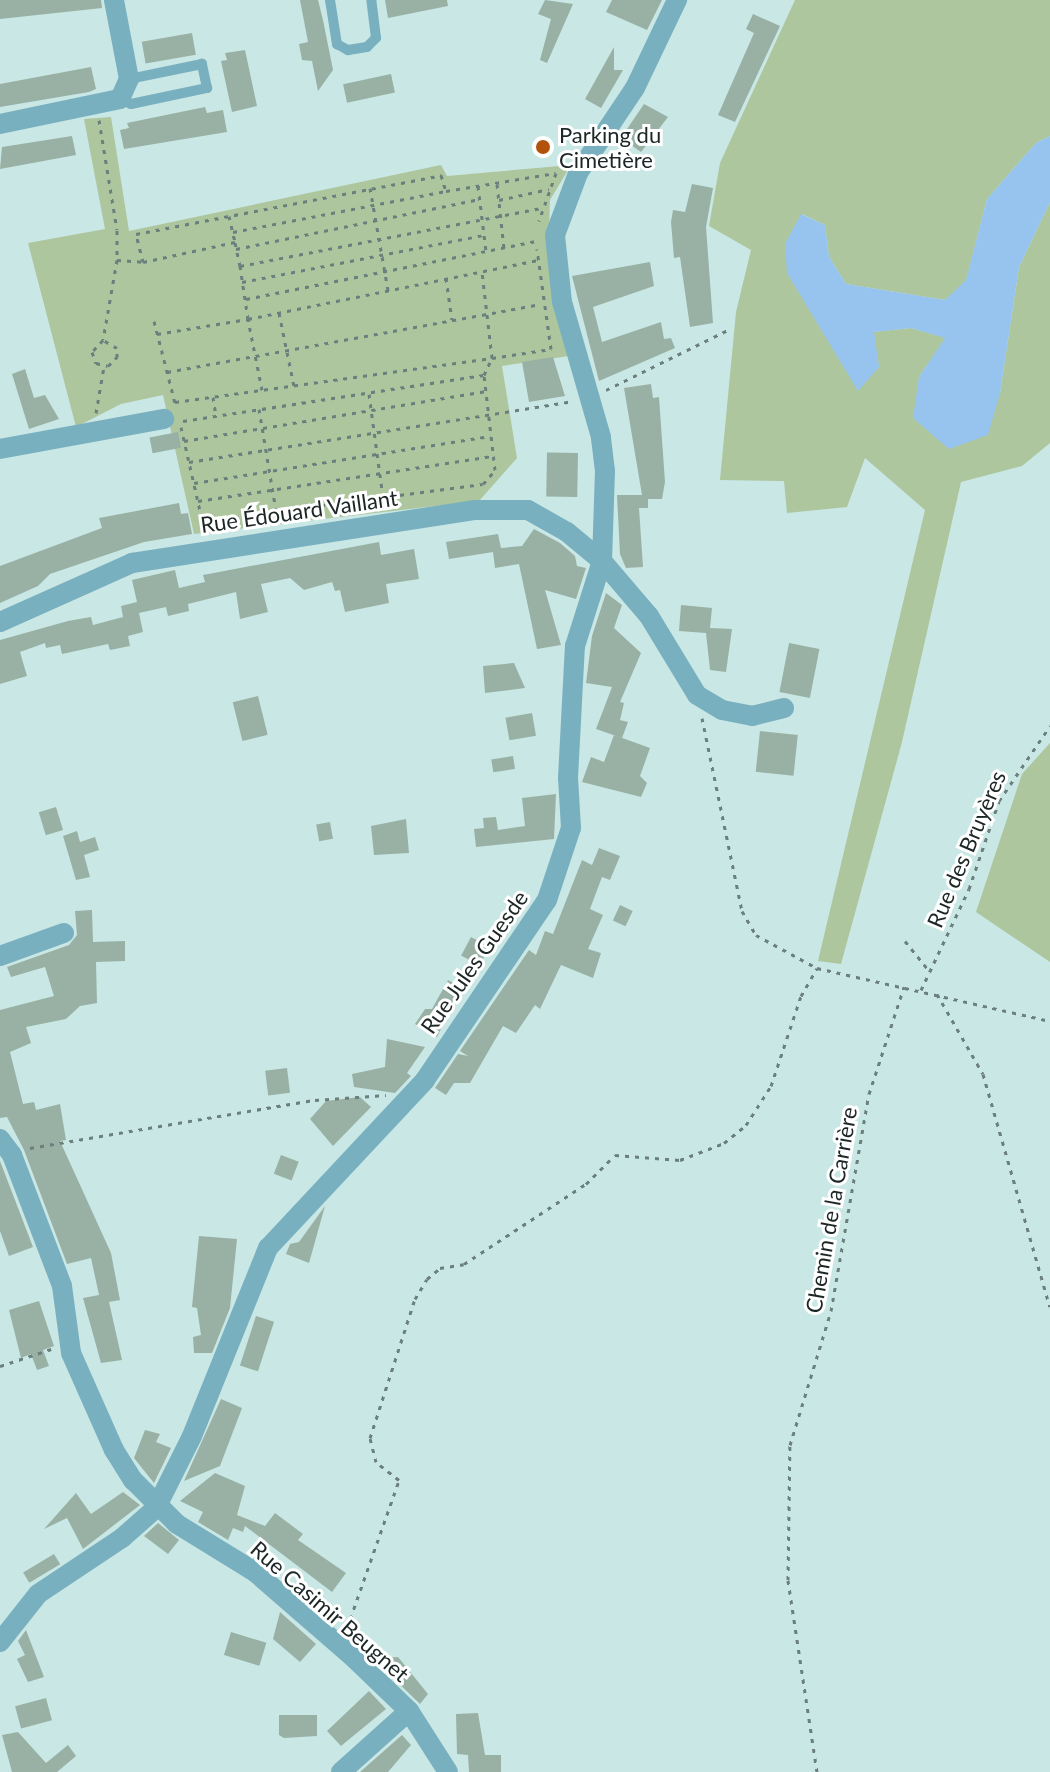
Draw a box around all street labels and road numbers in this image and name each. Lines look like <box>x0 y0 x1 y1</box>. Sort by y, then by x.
street label: Rue Édouard Vaillant <box>198 484 400 538</box>
street label: Rue des Bruyères <box>921 767 1011 931</box>
street label: Rue Jules Guesde <box>415 885 533 1039</box>
street label: Chemin de la Carrière <box>800 1105 862 1315</box>
street label: Rue Casimir Beugnet <box>245 1535 415 1687</box>

